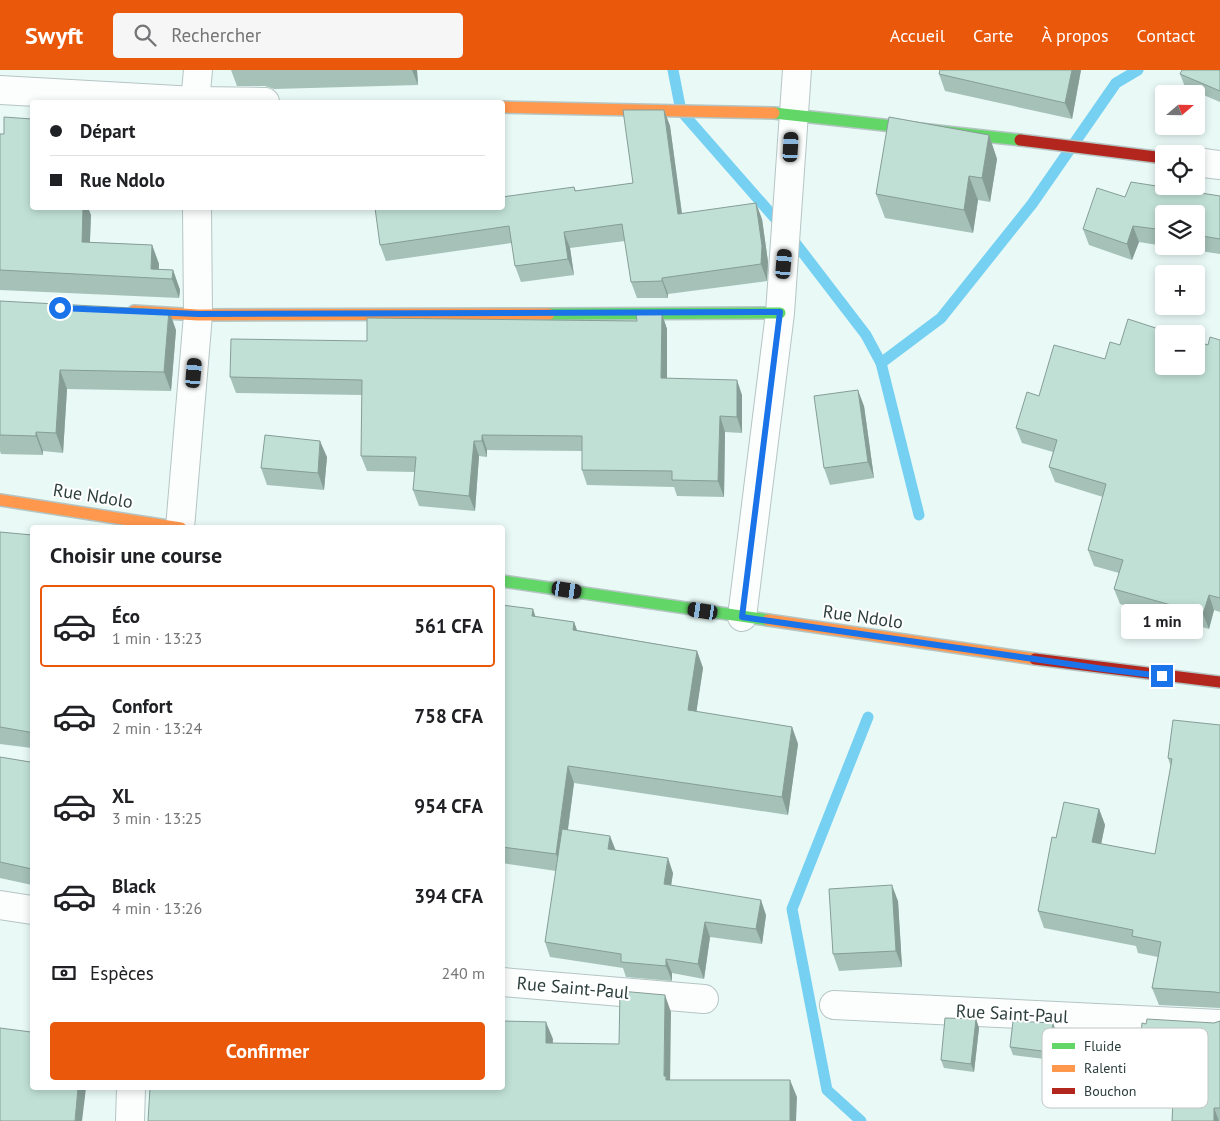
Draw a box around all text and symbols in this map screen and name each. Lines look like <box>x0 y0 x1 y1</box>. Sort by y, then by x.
search box <box>113 13 463 58</box>
text: Swyft <box>25 20 83 51</box>
icon: search <box>131 21 159 49</box>
text: Rechercher <box>171 23 261 47</box>
text: Accueil <box>890 24 945 47</box>
text: Carte <box>973 24 1014 47</box>
text: À propos <box>1042 24 1109 47</box>
text: Contact <box>1137 24 1195 47</box>
north arrow <box>1155 85 1205 135</box>
map controls <box>1155 85 1205 375</box>
text: Départ <box>80 119 136 143</box>
car <box>782 132 799 162</box>
button: locate <box>1155 145 1205 195</box>
text: Rue Ndolo <box>80 168 165 192</box>
button: layers <box>1155 205 1205 255</box>
car <box>775 248 792 280</box>
button: + <box>1155 265 1205 315</box>
route start <box>49 297 71 319</box>
button: − <box>1155 325 1205 375</box>
car <box>185 357 202 389</box>
street label: Rue Ndolo <box>52 478 135 513</box>
text: Choisir une course <box>50 541 222 569</box>
car <box>551 580 582 600</box>
street label: Rue Ndolo <box>822 600 905 633</box>
car <box>687 601 718 621</box>
icon: car <box>52 604 97 649</box>
text: Éco <box>112 604 140 628</box>
callout: 1 min <box>1121 604 1203 638</box>
text: 1 min <box>1142 611 1182 631</box>
text: 561 CFA <box>414 614 483 638</box>
text: 1 min · 13:23 <box>112 628 202 648</box>
route end <box>1151 665 1173 687</box>
icon: car <box>52 694 97 739</box>
text: Confort <box>112 694 173 718</box>
text: 758 CFA <box>414 704 483 728</box>
text: 2 min · 13:24 <box>112 718 202 738</box>
icon: car <box>52 784 97 829</box>
text: XL <box>112 784 134 808</box>
text: 954 CFA <box>414 794 483 818</box>
text: 3 min · 13:25 <box>112 808 202 828</box>
icon: car <box>52 874 97 919</box>
text: Black <box>112 874 156 898</box>
text: 394 CFA <box>414 884 483 908</box>
text: 4 min · 13:26 <box>112 898 202 918</box>
icon: cash <box>50 959 78 987</box>
text: Espèces <box>90 961 154 985</box>
text: 240 m <box>442 963 485 983</box>
street label: Rue Saint-Paul <box>516 971 631 1004</box>
street label: Rue Saint-Paul <box>955 999 1070 1028</box>
button: Confirmer <box>50 1022 485 1080</box>
legend <box>1042 1028 1208 1108</box>
text: Fluide <box>1084 1037 1121 1055</box>
text: Ralenti <box>1084 1059 1127 1077</box>
text: Bouchon <box>1084 1082 1136 1100</box>

